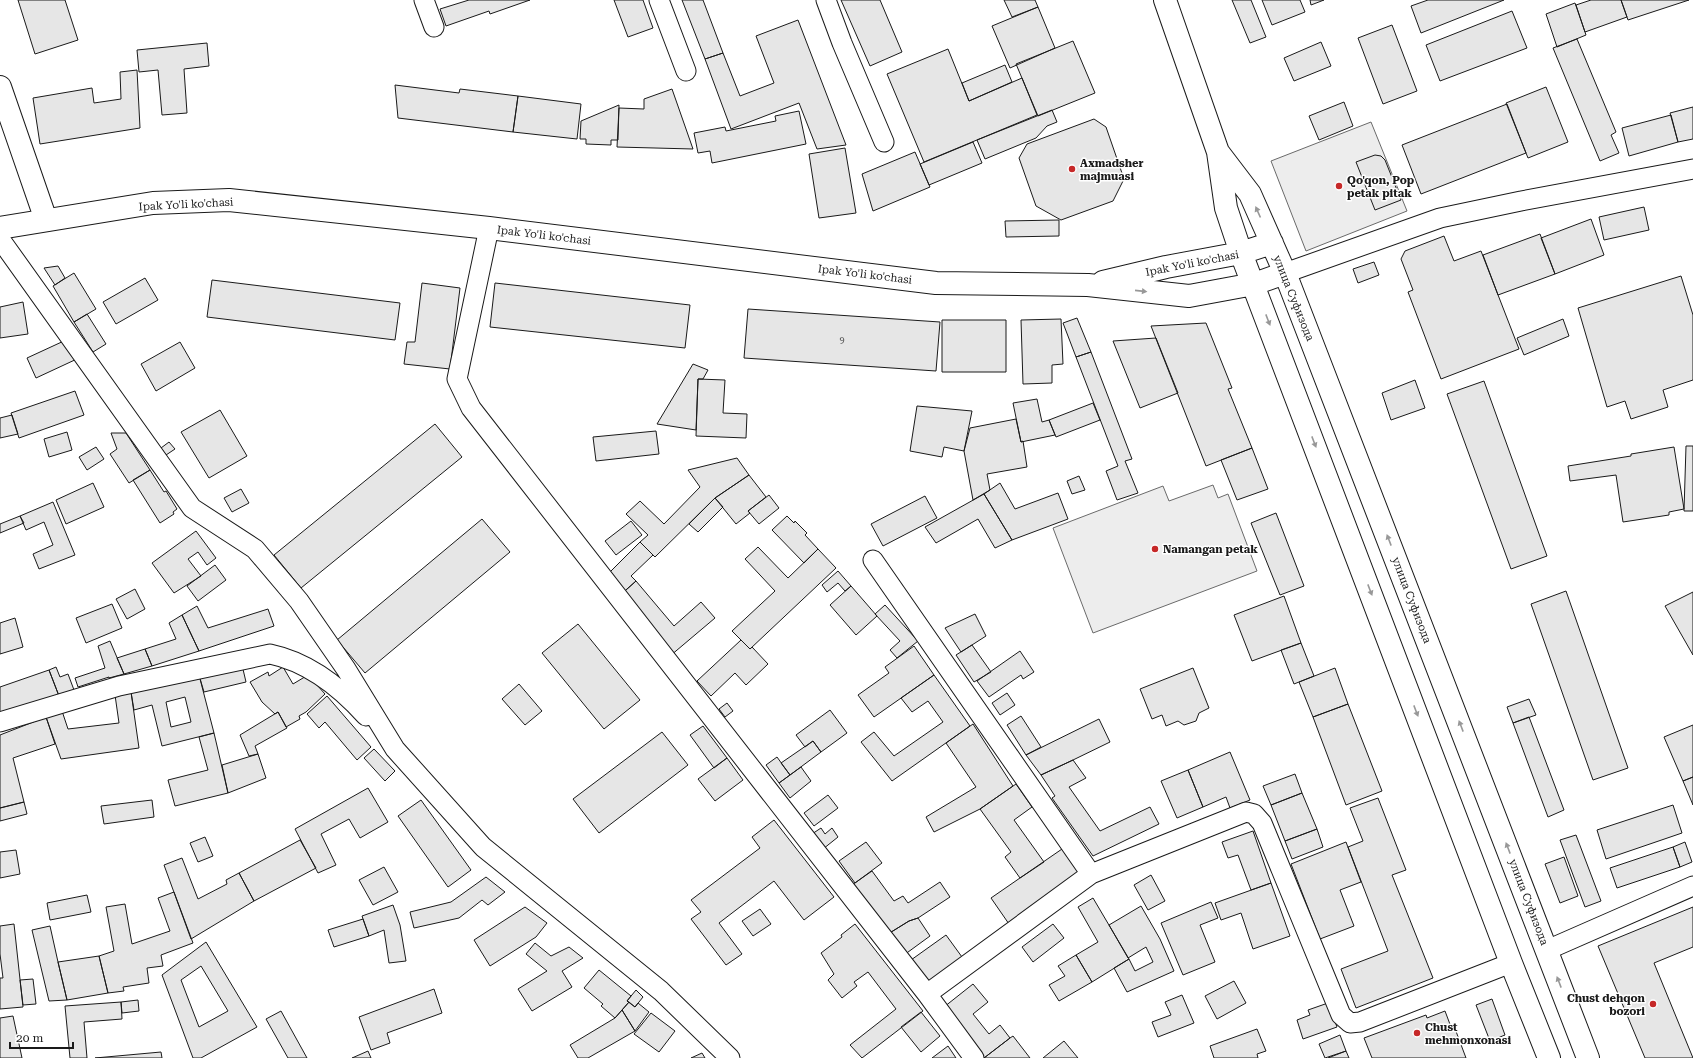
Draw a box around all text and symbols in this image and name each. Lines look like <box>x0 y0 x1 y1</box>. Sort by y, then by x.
place label: Axmadsher majmuasi <box>1080 157 1144 183</box>
marker: Axmadsher majmuasi <box>1067 164 1077 174</box>
place label: Qo'qon, Pop petak pitak <box>1347 174 1415 200</box>
marker: Qo'qon, Pop petak pitak <box>1334 181 1344 191</box>
street label: Ipak Yo'li ko'chasi <box>138 195 234 213</box>
one-way arrow <box>1255 207 1261 218</box>
street label: Ipak Yo'li ko'chasi <box>496 223 592 248</box>
street label: Ipak Yo'li ko'chasi <box>1144 248 1240 279</box>
street label: улица Суфизода <box>1270 253 1317 343</box>
street label: Ipak Yo'li ko'chasi <box>817 262 913 287</box>
one-way arrow <box>1135 288 1147 294</box>
one-way arrow <box>1265 315 1271 327</box>
house number: 9 <box>839 335 845 345</box>
one-way arrow <box>1311 436 1317 448</box>
one-way arrow <box>1385 533 1391 545</box>
place label: Namangan petak <box>1163 543 1258 556</box>
marker: Namangan petak <box>1150 544 1160 554</box>
street label: улица Суфизода <box>1389 555 1434 645</box>
one-way arrow <box>1367 584 1373 596</box>
one-way arrow <box>1413 706 1419 718</box>
one-way arrow <box>1457 720 1463 732</box>
one-way arrow <box>1504 841 1510 853</box>
street label: улица Суфизода <box>1506 857 1551 947</box>
one-way arrow <box>1556 976 1562 988</box>
place label: Chust dehqon bozori <box>1567 992 1646 1018</box>
marker: Chust dehqon bozori <box>1648 999 1658 1009</box>
place label: Chust mehmonxonasi <box>1425 1021 1511 1047</box>
scale bar <box>10 1024 73 1050</box>
marker: Chust mehmonxonasi <box>1412 1028 1422 1038</box>
text: 20 m <box>16 1031 43 1045</box>

